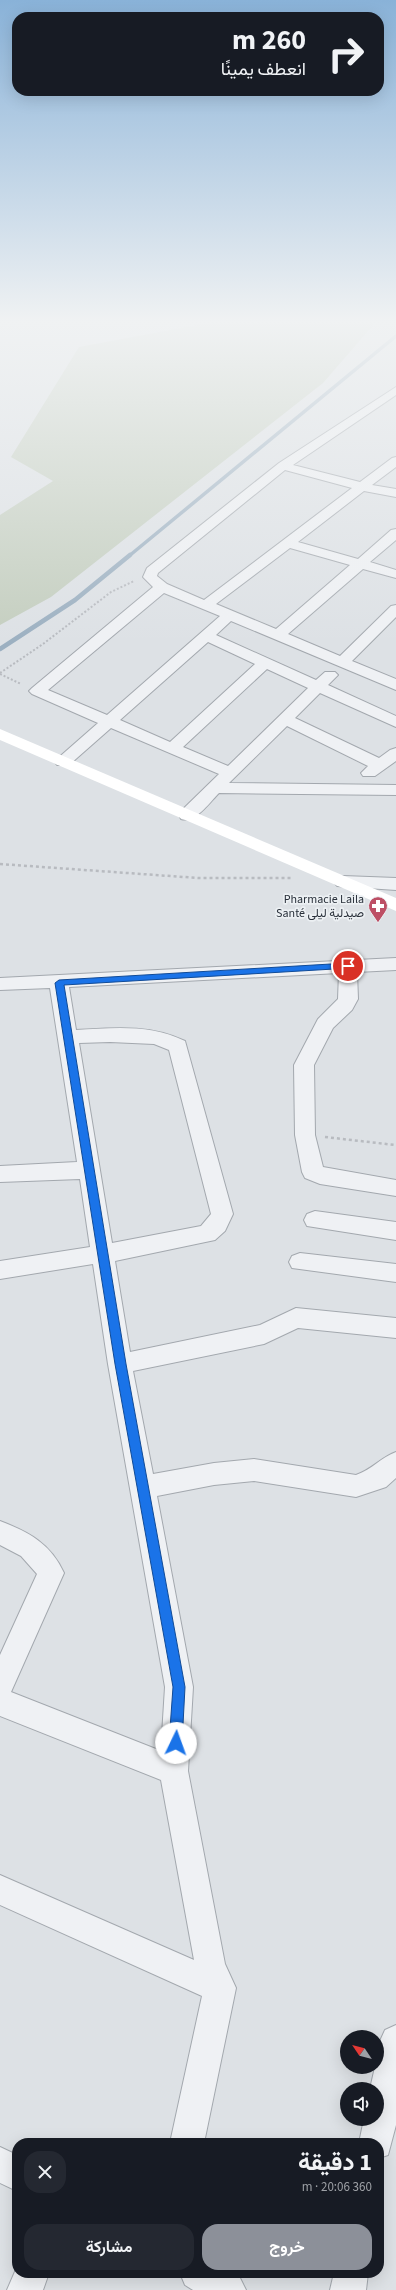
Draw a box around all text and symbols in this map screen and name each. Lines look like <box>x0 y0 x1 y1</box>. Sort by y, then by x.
text: 260 m <box>232 20 306 60</box>
icon: right <box>320 28 372 80</box>
text: انعطف يمينًا <box>221 57 306 82</box>
place label: Pharmacie Laila Santé صيدلية ليلى <box>276 891 364 922</box>
pharmacy icon: Pharmacie Laila Santé صيدلية ليلى <box>367 895 389 923</box>
pin <box>331 949 365 983</box>
icon: arrive <box>337 955 359 977</box>
position arrow <box>155 1722 197 1764</box>
north arrow <box>340 2030 384 2074</box>
map controls <box>340 2030 384 2126</box>
button: sound <box>340 2082 384 2126</box>
text: 1 دقيقة <box>298 2145 372 2180</box>
button: close <box>24 2151 66 2193</box>
text: 360 m · 20:06 <box>302 2178 372 2196</box>
button: مشاركة <box>24 2224 194 2270</box>
button: خروج <box>202 2224 372 2270</box>

